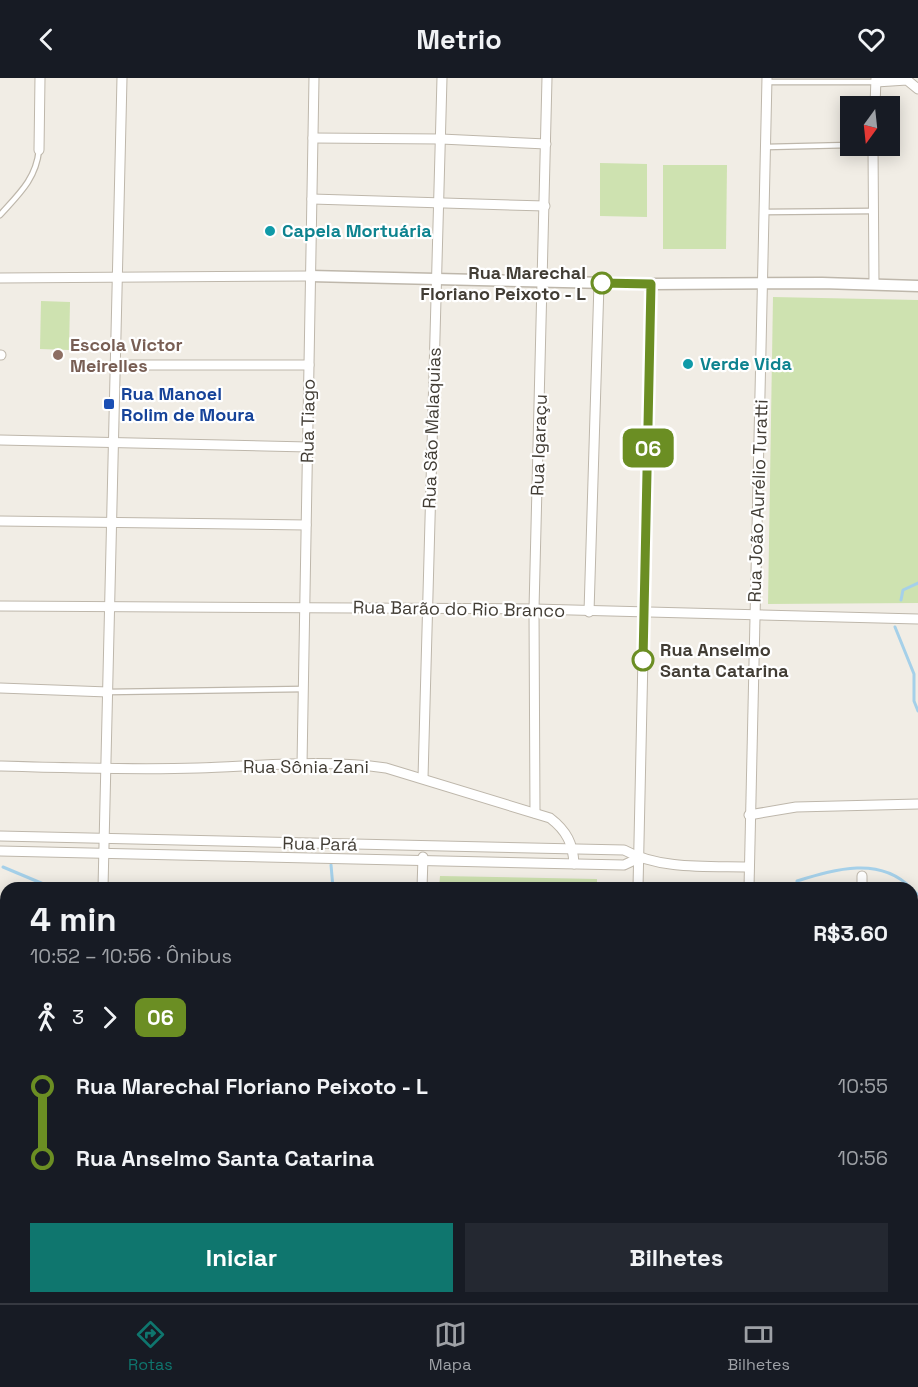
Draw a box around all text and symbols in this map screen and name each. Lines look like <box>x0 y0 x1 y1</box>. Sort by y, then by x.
text: Metrio <box>416 22 502 57</box>
icon: back <box>30 23 63 56</box>
icon: heart <box>855 23 888 56</box>
north arrow <box>840 96 900 156</box>
map controls <box>840 96 900 156</box>
place label: Capela Mortuária <box>282 219 432 242</box>
marker: Capela Mortuária <box>263 224 277 238</box>
place label: Rua Marechal Floriano Peixoto - L <box>420 261 586 305</box>
marker: Rua Marechal Floriano Peixoto - L <box>591 272 613 294</box>
place label: Escola Victor Meirelles <box>70 333 183 377</box>
street label: Rua São Malaquias <box>417 347 446 509</box>
marker: Escola Victor Meirelles <box>51 348 65 362</box>
place label: Verde Vida <box>700 352 792 375</box>
marker: Verde Vida <box>681 357 695 371</box>
street label: Rua Tiago <box>295 379 320 463</box>
place label: Rua Manoel Rolim de Moura <box>121 382 255 426</box>
street label: Rua Igaraçu <box>525 394 552 496</box>
marker: Rua Manoel Rolim de Moura <box>102 397 116 411</box>
street label: Rua João Aurélio Turatti <box>742 399 773 603</box>
line badge: 06 <box>621 428 675 467</box>
text: 06 <box>635 435 661 462</box>
street label: Rua Barão do Rio Branco <box>353 595 565 622</box>
place label: Rua Anselmo Santa Catarina <box>660 638 789 682</box>
marker: Rua Anselmo Santa Catarina <box>632 649 654 671</box>
street label: Rua Sônia Zani <box>243 755 369 778</box>
street label: Rua Pará <box>282 831 358 856</box>
text: 4 min <box>30 899 117 941</box>
text: R$3.60 <box>813 919 888 947</box>
text: 10:52 – 10:56 · Ônibus <box>30 943 232 969</box>
icon: walk <box>30 1001 63 1034</box>
icon: forward <box>93 1001 126 1034</box>
text: 3 <box>72 1004 84 1030</box>
text: 06 <box>147 1004 174 1031</box>
text: Rua Marechal Floriano Peixoto - L <box>76 1072 428 1100</box>
text: 10:55 <box>838 1073 888 1099</box>
text: Rua Anselmo Santa Catarina <box>76 1144 374 1172</box>
text: 10:56 <box>838 1145 888 1171</box>
button: Iniciar <box>30 1223 453 1292</box>
button: Bilhetes <box>465 1223 888 1292</box>
tab: Rotas <box>128 1318 173 1375</box>
tab: Mapa <box>429 1318 471 1375</box>
tab: Bilhetes <box>728 1318 790 1375</box>

